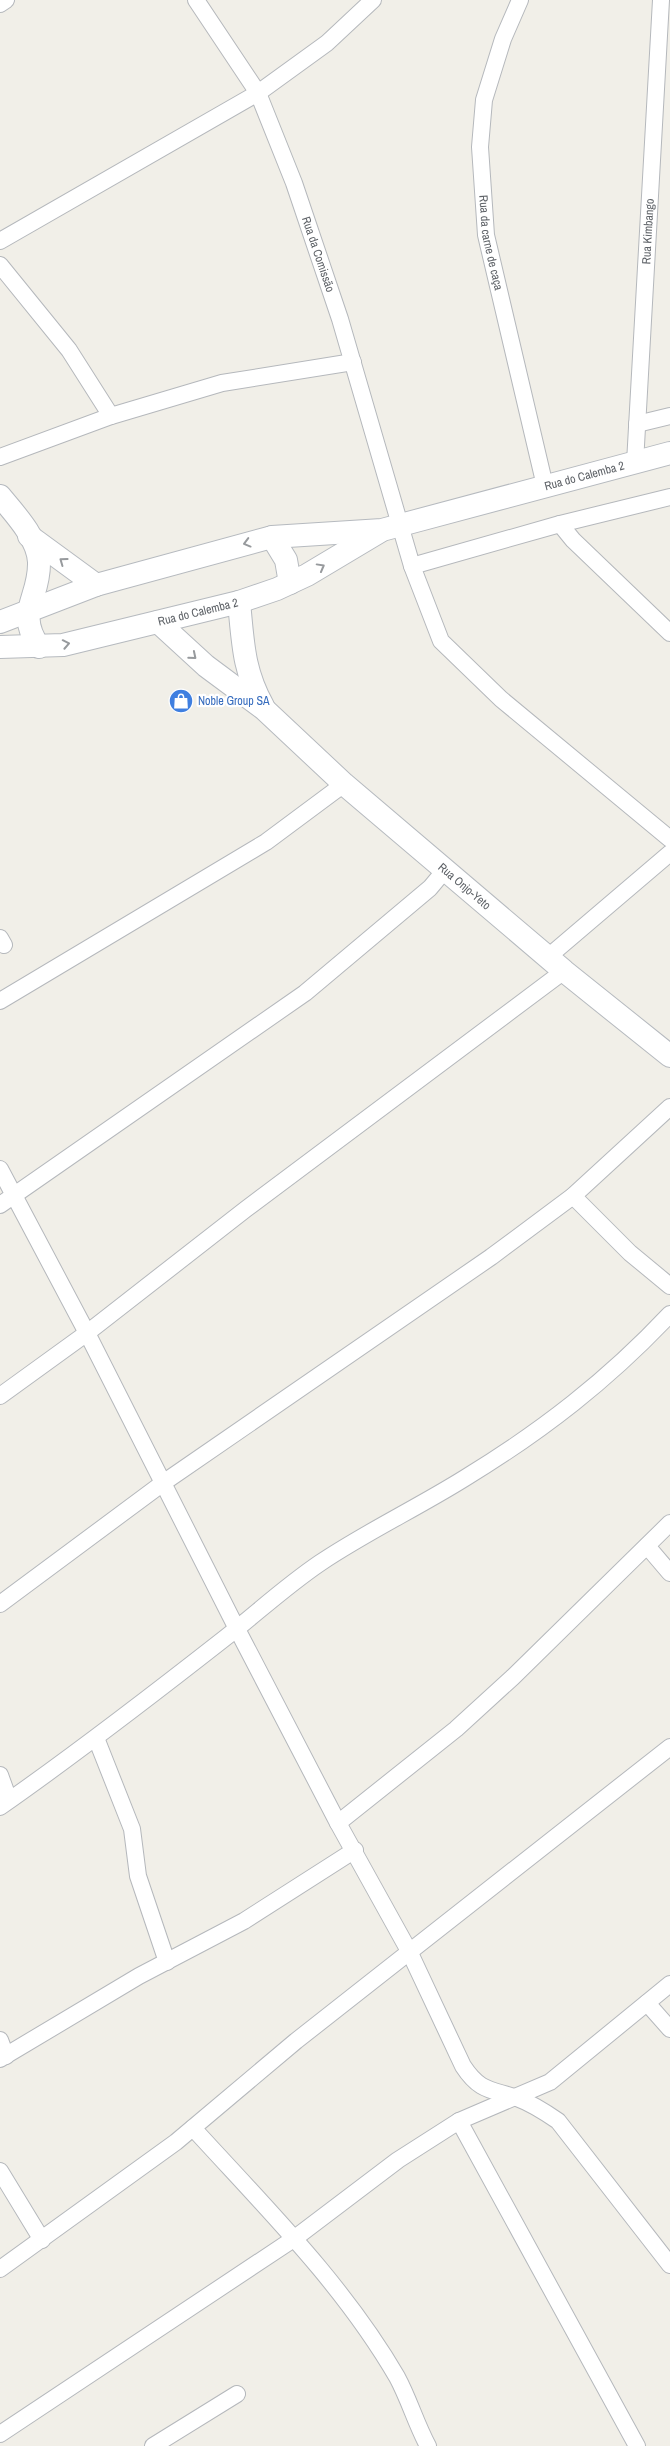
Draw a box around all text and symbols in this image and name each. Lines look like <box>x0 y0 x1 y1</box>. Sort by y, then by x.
street label: Rua da carne de caça <box>475 194 507 292</box>
street label: Rua Kimbango <box>638 198 658 265</box>
street label: Rua da Comissão <box>298 214 338 294</box>
street label: Rua do Calemba 2 <box>543 458 626 494</box>
one-way arrow <box>243 538 251 548</box>
one-way arrow <box>59 558 69 567</box>
one-way arrow <box>316 563 325 573</box>
street label: Rua do Calemba 2 <box>156 594 240 630</box>
one-way arrow <box>62 639 70 650</box>
one-way arrow <box>188 650 197 659</box>
shop icon: Noble Group SA <box>168 688 194 714</box>
place label: Noble Group SA <box>198 693 270 709</box>
street label: Rua Onjo-Yeto <box>435 859 494 913</box>

